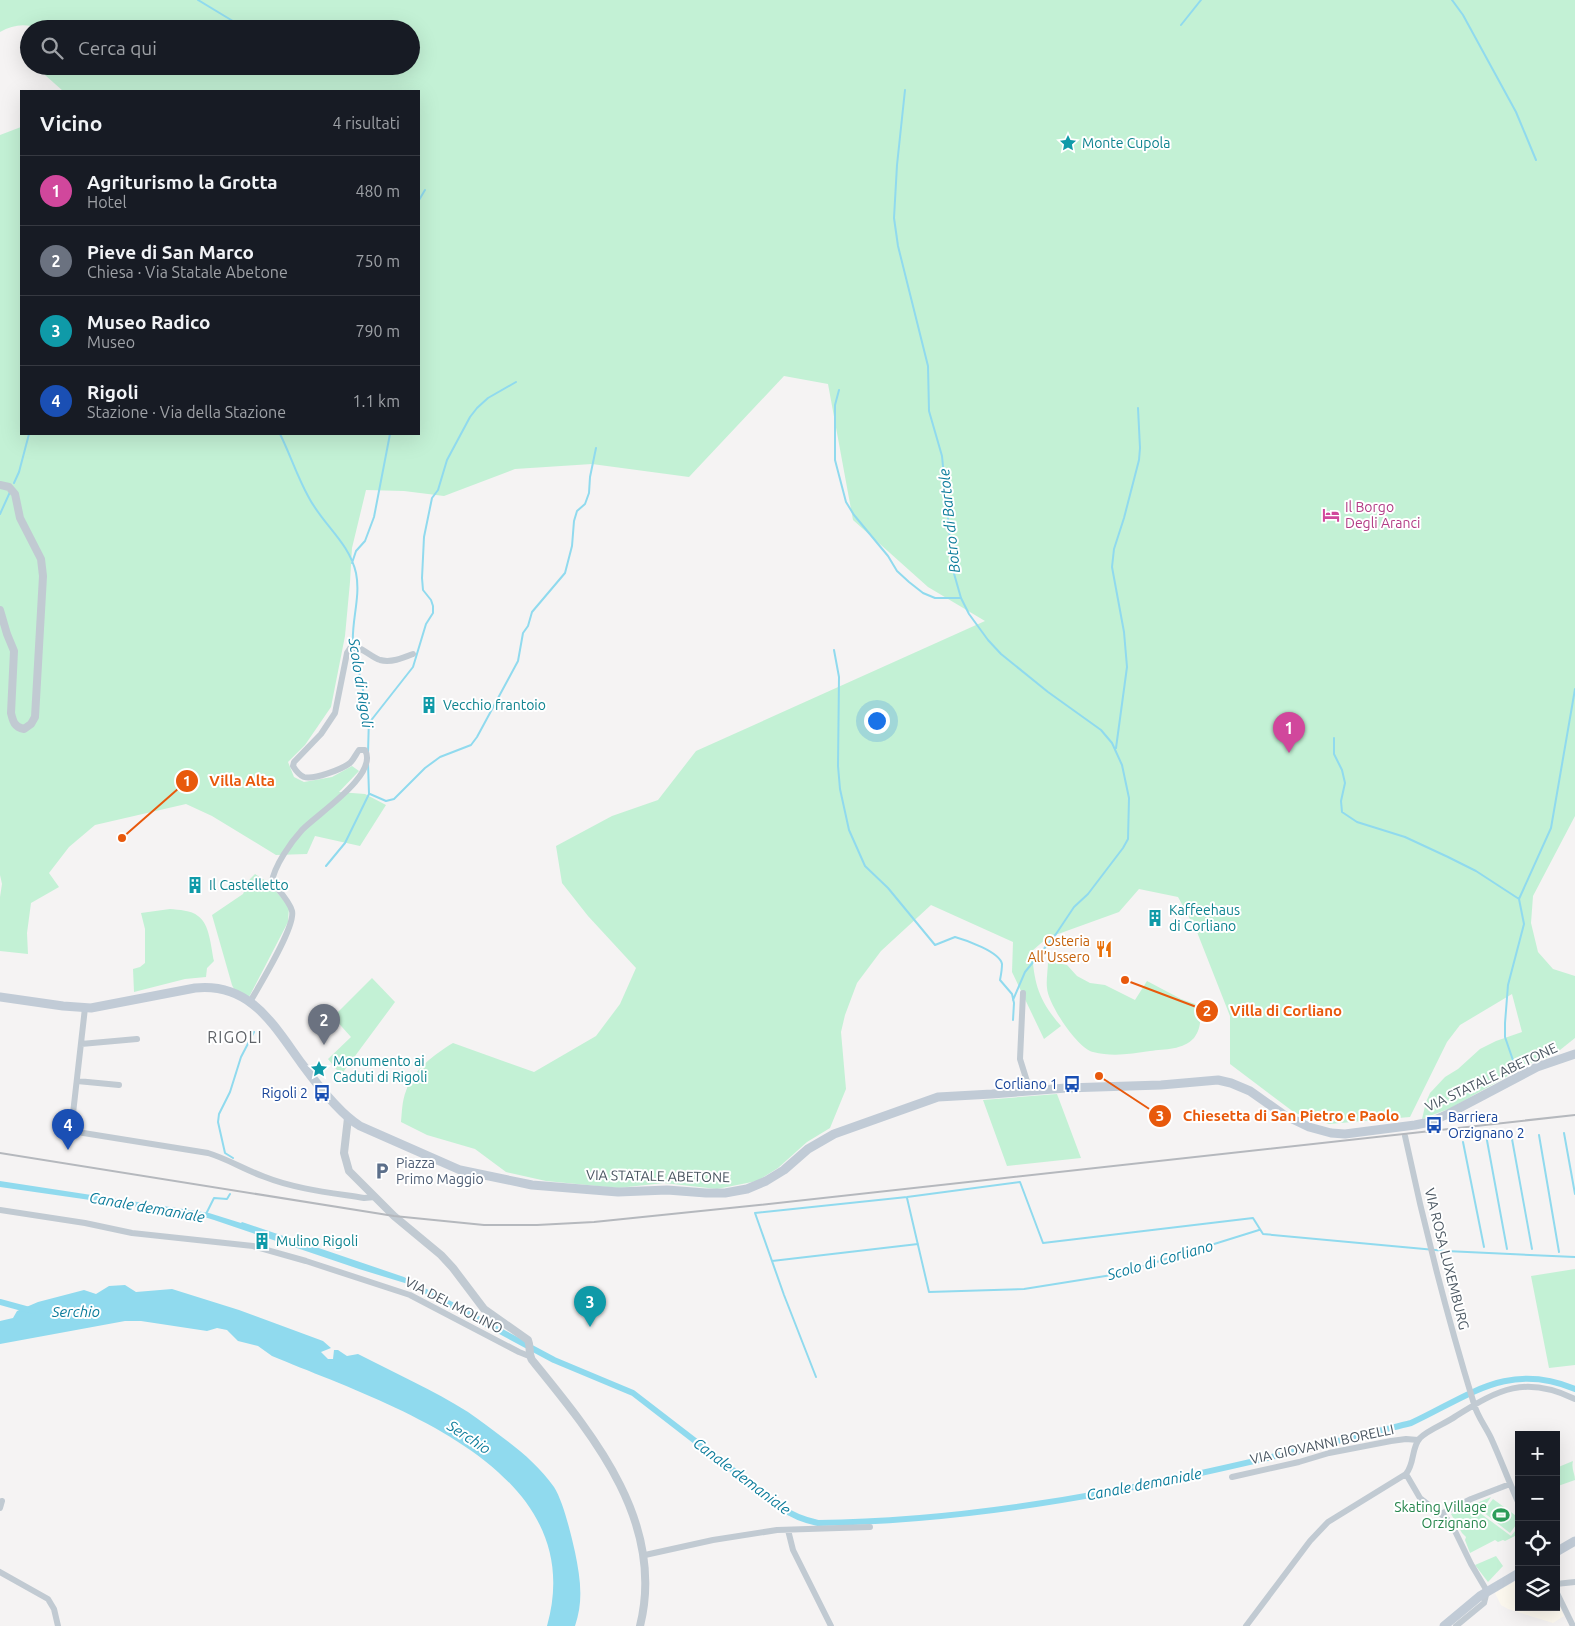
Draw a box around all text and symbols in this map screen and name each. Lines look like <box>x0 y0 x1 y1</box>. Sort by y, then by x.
search box <box>20 20 420 75</box>
icon: search <box>38 34 66 62</box>
text: Cerca qui <box>78 37 157 59</box>
text: Vicino <box>40 111 102 135</box>
text: 4 risultati <box>332 114 400 132</box>
place icon: Monte Cupola <box>1058 133 1078 153</box>
place label: Monte Cupola <box>1082 135 1170 151</box>
text: Agriturismo la Grotta <box>87 171 278 193</box>
text: 1 <box>51 182 61 200</box>
text: 480 m <box>355 182 400 200</box>
text: Hotel <box>87 193 127 211</box>
text: Pieve di San Marco <box>87 241 254 263</box>
text: 2 <box>51 252 61 270</box>
text: 750 m <box>355 252 400 270</box>
text: Chiesa · Via Statale Abetone <box>87 263 288 281</box>
text: Museo Radico <box>87 311 210 333</box>
text: 3 <box>51 322 61 340</box>
text: 790 m <box>355 322 400 340</box>
text: Museo <box>87 333 135 351</box>
text: Rigoli <box>87 381 138 403</box>
text: 4 <box>51 392 61 410</box>
text: 1.1 km <box>352 392 400 410</box>
text: Stazione · Via della Stazione <box>87 403 286 421</box>
water label: Botro di Bartole <box>935 468 963 574</box>
place label: Il Borgo Degli Aranci <box>1345 499 1420 531</box>
hotel icon: Il Borgo Degli Aranci <box>1321 505 1341 525</box>
water label: Scolo di Rigoli <box>345 636 377 730</box>
building icon: Vecchio frantoio <box>419 695 439 715</box>
place label: Vecchio frantoio <box>443 697 546 713</box>
your location <box>864 708 890 734</box>
pin: 1 <box>1273 712 1305 753</box>
callout: Villa Alta <box>174 766 285 796</box>
text: 1 <box>183 772 191 789</box>
text: Villa Alta <box>209 772 275 789</box>
building icon: Il Castelletto <box>185 875 205 895</box>
place label: Il Castelletto <box>209 877 289 893</box>
place label: Kaffeehaus di Corliano <box>1169 902 1240 934</box>
building icon: Kaffeehaus di Corliano <box>1145 908 1165 928</box>
place label: Osteria All’Ussero <box>1027 933 1090 965</box>
restaurant icon: Osteria All’Ussero <box>1094 939 1114 959</box>
callout: Villa di Corliano <box>1195 996 1352 1026</box>
text: 2 <box>1203 1002 1211 1019</box>
text: Villa di Corliano <box>1230 1002 1342 1019</box>
pin: 2 <box>308 1004 340 1045</box>
district label: RIGOLI <box>207 1028 263 1046</box>
street label: VIA STATALE ABETONE <box>1422 1039 1560 1115</box>
place label: Monumento ai Caduti di Rigoli <box>333 1053 427 1085</box>
place icon: Monumento ai Caduti di Rigoli <box>309 1059 329 1079</box>
bus stop icon: Corliano 1 <box>1062 1074 1082 1094</box>
place label: Corliano 1 <box>994 1076 1058 1092</box>
bus stop icon: Rigoli 2 <box>312 1083 332 1103</box>
place label: Rigoli 2 <box>261 1085 308 1101</box>
callout: Chiesetta di San Pietro e Paolo <box>1147 1101 1409 1131</box>
text: 3 <box>1156 1107 1164 1124</box>
text: Chiesetta di San Pietro e Paolo <box>1183 1107 1399 1124</box>
pin: 4 <box>52 1109 84 1150</box>
place label: Barriera Orzignano 2 <box>1448 1109 1525 1141</box>
bus stop icon: Barriera Orzignano 2 <box>1424 1115 1444 1135</box>
place label: Piazza Primo Maggio <box>396 1155 484 1187</box>
parking icon: Piazza Primo Maggio <box>372 1161 392 1181</box>
street label: VIA STATALE ABETONE <box>586 1167 730 1185</box>
street label: VIA ROSA LUXEMBURG <box>1422 1186 1472 1332</box>
water label: Canale demaniale <box>88 1188 207 1226</box>
building icon: Mulino Rigoli <box>252 1231 272 1251</box>
place label: Mulino Rigoli <box>276 1233 358 1249</box>
water label: Scolo di Corliano <box>1104 1237 1215 1284</box>
street label: VIA DEL MOLINO <box>402 1273 506 1337</box>
pin: 3 <box>574 1286 606 1327</box>
water label: Serchio <box>51 1303 100 1320</box>
water label: Serchio <box>443 1416 494 1457</box>
street label: VIA GIOVANNI BORELLI <box>1249 1421 1395 1467</box>
map controls <box>1515 1431 1560 1611</box>
button: + <box>1515 1431 1560 1476</box>
water label: Canale demaniale <box>690 1434 794 1518</box>
water label: Canale demaniale <box>1085 1464 1204 1504</box>
button: − <box>1515 1476 1560 1521</box>
place label: Skating Village Orzignano <box>1394 1499 1487 1531</box>
sports icon: Skating Village Orzignano <box>1491 1505 1511 1525</box>
button: locate <box>1515 1521 1560 1566</box>
button: layers <box>1515 1566 1560 1611</box>

